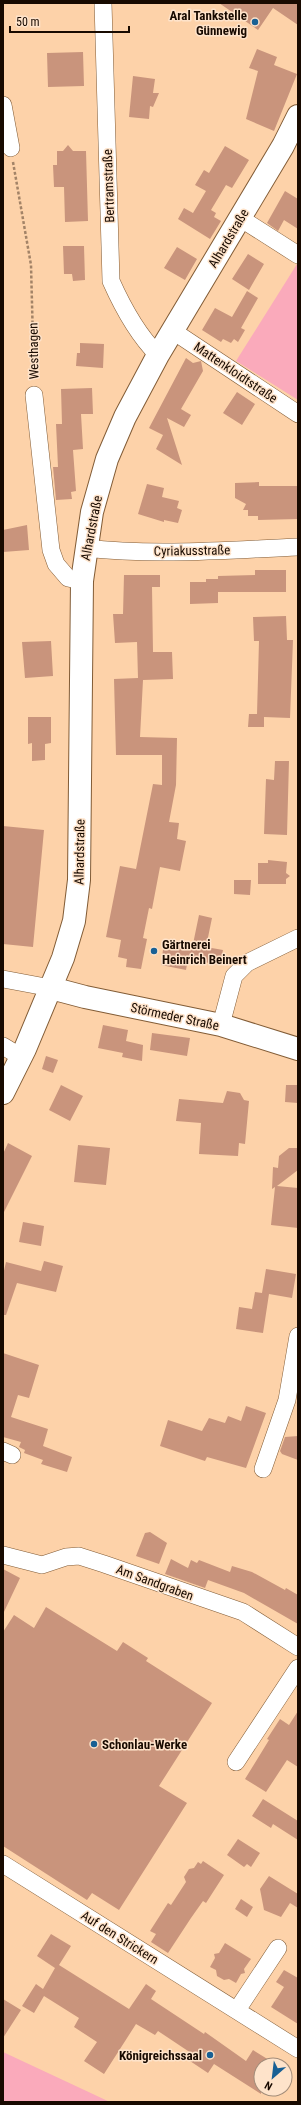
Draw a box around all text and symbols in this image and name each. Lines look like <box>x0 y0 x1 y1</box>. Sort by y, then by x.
scale bar <box>10 8 129 34</box>
place label: Aral Tankstelle Günnewig <box>169 8 247 38</box>
text: 50 m <box>16 15 40 29</box>
marker: Aral Tankstelle Günnewig <box>250 17 260 27</box>
street label: Bertramstraße <box>100 149 117 223</box>
street label: Alhardstraße <box>205 206 252 270</box>
street label: Westhagen <box>26 322 41 380</box>
street label: Mattenkloidtstraße <box>191 339 280 406</box>
street label: Alhardstraße <box>78 494 105 562</box>
street label: Cyriakusstraße <box>154 542 230 559</box>
street label: Alhardstraße <box>71 819 88 885</box>
place label: Gärtnerei Heinrich Beinert <box>162 937 247 967</box>
marker: Gärtnerei Heinrich Beinert <box>149 946 159 956</box>
street label: Störmeder Straße <box>129 1000 220 1033</box>
street label: Am Sandgraben <box>114 1562 196 1603</box>
place label: Schonlau-Werke <box>102 1737 187 1752</box>
marker: Schonlau-Werke <box>89 1739 99 1749</box>
street label: Auf den Strickern <box>78 1908 161 1967</box>
place label: Königreichssaal <box>119 2048 202 2063</box>
marker: Königreichssaal <box>205 2050 215 2060</box>
north arrow <box>253 2057 293 2097</box>
text: N <box>262 2078 275 2093</box>

